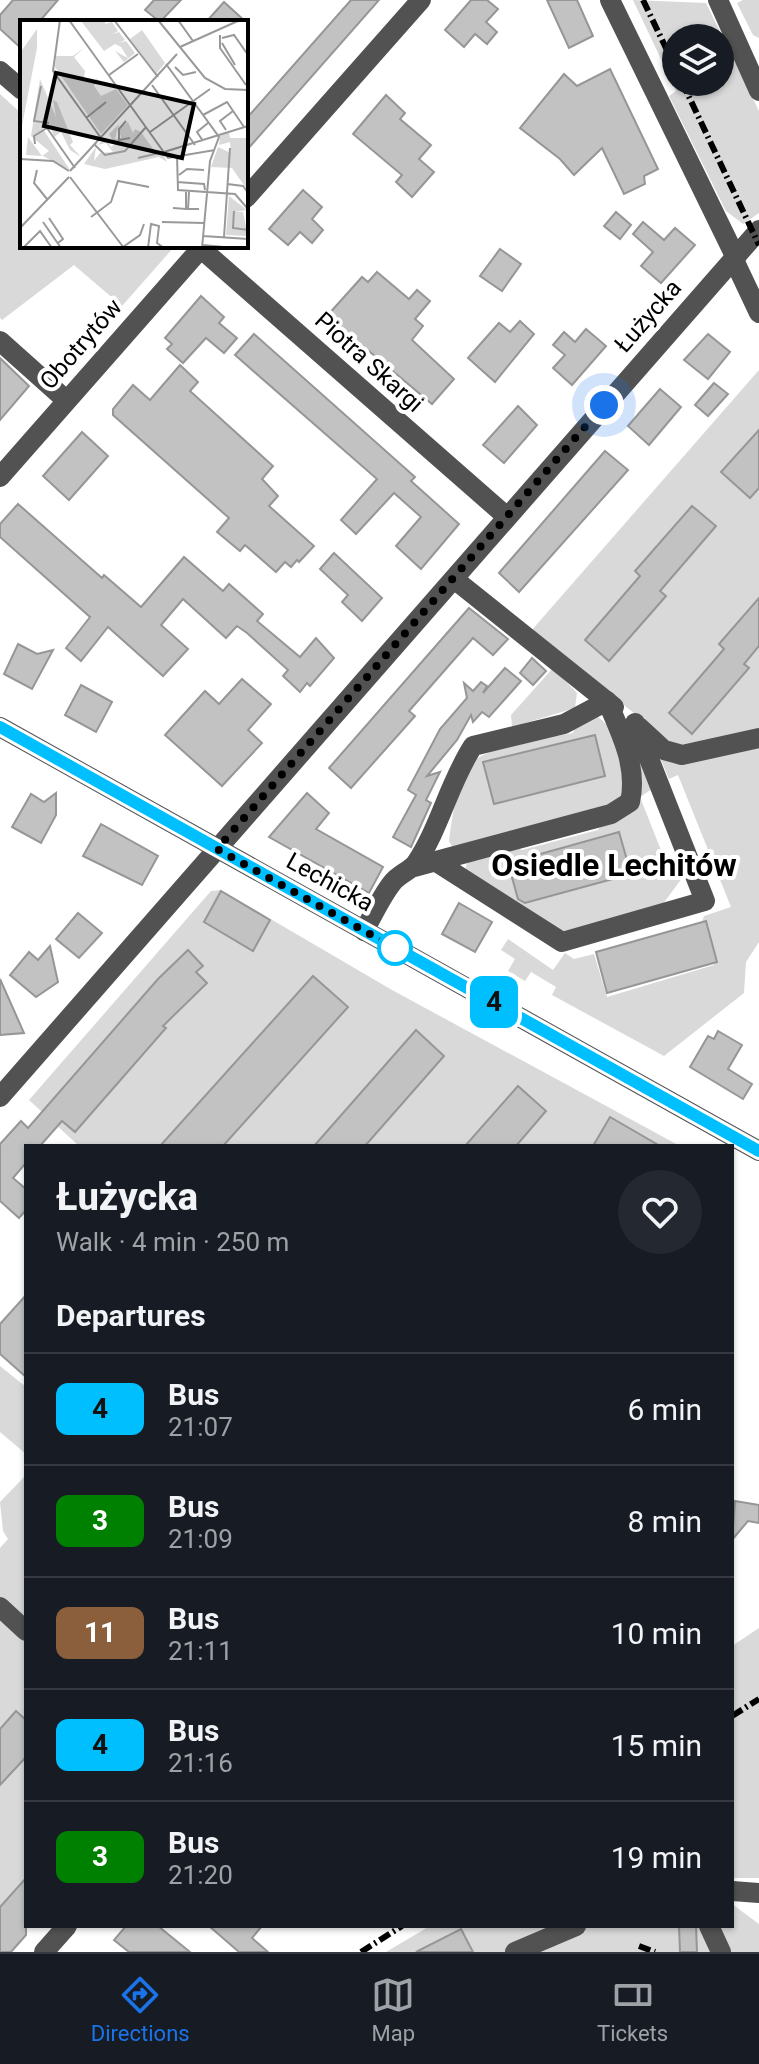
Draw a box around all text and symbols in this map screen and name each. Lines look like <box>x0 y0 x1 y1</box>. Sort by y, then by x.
inset map <box>20 20 248 248</box>
map controls <box>662 24 734 96</box>
button: layers <box>662 24 734 96</box>
street label: Łużycka <box>609 274 687 358</box>
street label: Obotrytów <box>34 293 128 395</box>
street label: Piotra Skargi <box>309 306 429 418</box>
your location <box>584 385 624 425</box>
district label: Osiedle Lechitów <box>491 846 737 884</box>
street label: Lechicka <box>282 847 378 917</box>
unlabelled marker <box>378 931 412 965</box>
line badge: 4 <box>468 976 520 1028</box>
text: 4 <box>486 985 502 1018</box>
button: heart <box>618 1170 702 1254</box>
text: Łużycka <box>56 1175 198 1219</box>
text: Walk · 4 min · 250 m <box>56 1227 289 1257</box>
text: Departures <box>56 1298 206 1333</box>
text: Bus <box>168 1377 219 1412</box>
text: 4 <box>92 1392 108 1425</box>
text: 6 min <box>628 1392 702 1427</box>
text: 21:07 <box>168 1412 233 1442</box>
text: Bus <box>168 1489 219 1524</box>
text: 3 <box>92 1504 108 1537</box>
text: 8 min <box>628 1504 702 1539</box>
text: 21:09 <box>168 1524 233 1554</box>
text: Bus <box>168 1601 219 1636</box>
text: 11 <box>84 1616 116 1649</box>
text: 10 min <box>611 1616 702 1651</box>
text: 21:11 <box>168 1636 233 1666</box>
text: Bus <box>168 1713 219 1748</box>
text: 4 <box>92 1728 108 1761</box>
text: 15 min <box>611 1728 702 1763</box>
text: 21:16 <box>168 1748 233 1778</box>
text: Bus <box>168 1825 219 1860</box>
text: 3 <box>92 1840 108 1873</box>
text: 19 min <box>611 1840 702 1875</box>
text: 21:20 <box>168 1860 233 1890</box>
tab: Directions <box>91 1973 190 2046</box>
tab: Map <box>371 1973 415 2046</box>
tab: Tickets <box>597 1973 668 2046</box>

